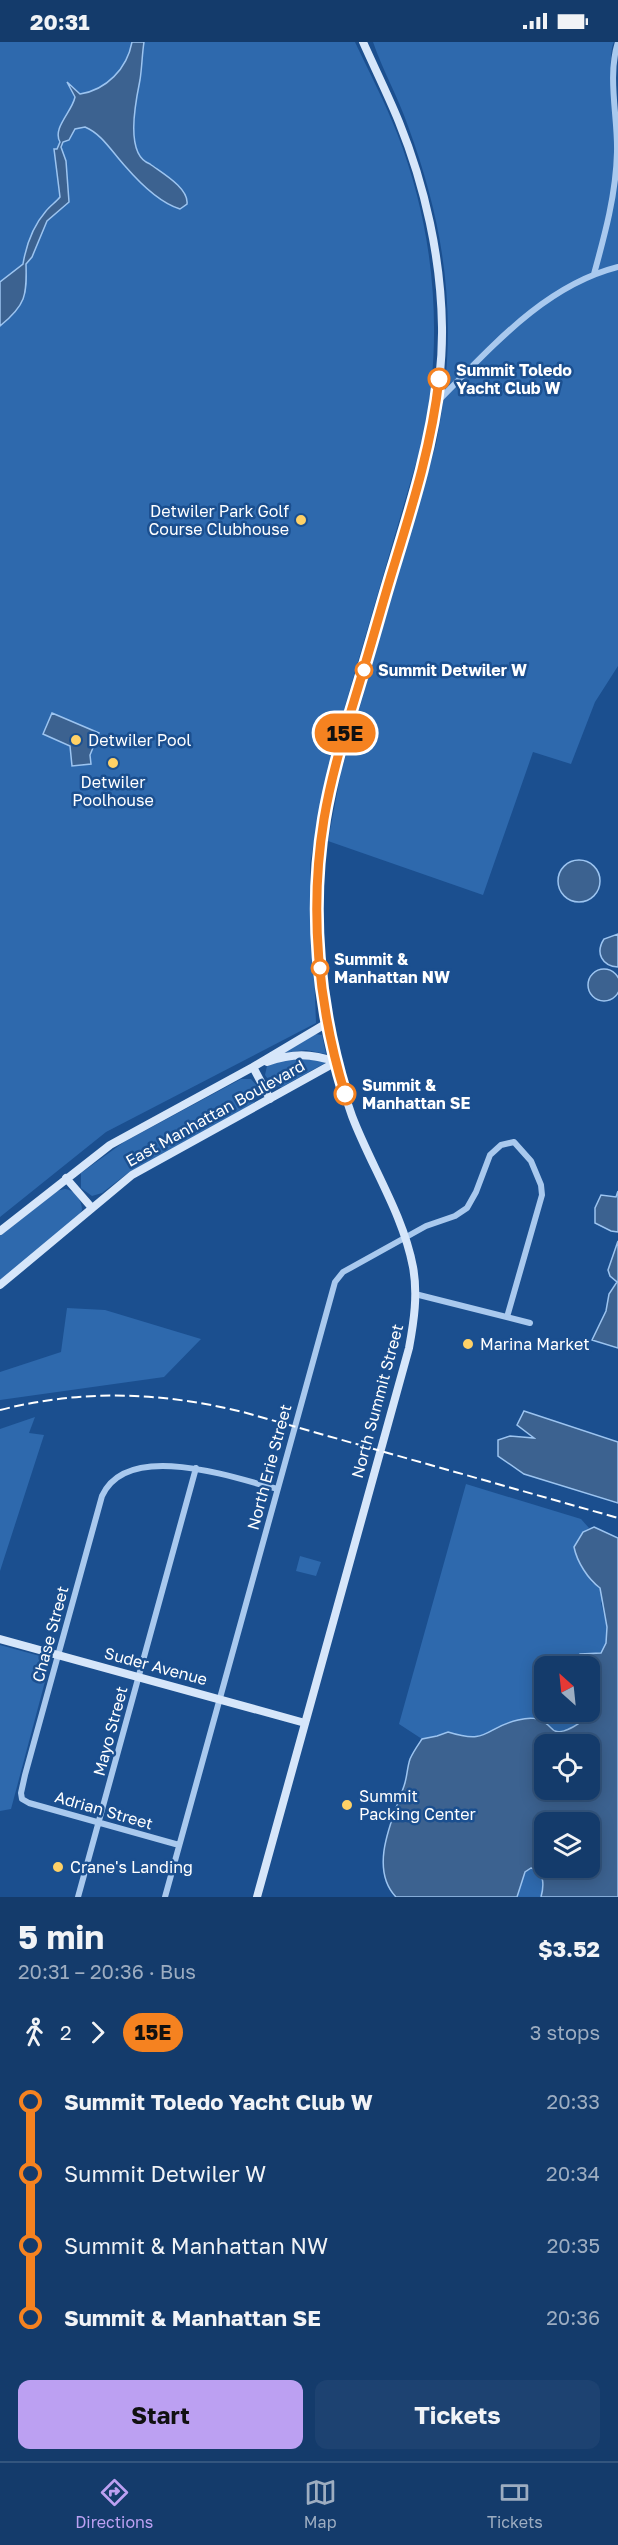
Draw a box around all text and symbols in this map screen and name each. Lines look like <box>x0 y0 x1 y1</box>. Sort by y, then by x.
text: 20:31 <box>30 8 90 35</box>
place label: Summit Toledo Yacht Club W <box>456 360 572 398</box>
marker: Summit Toledo Yacht Club W <box>428 368 450 390</box>
place label: Detwiler Park Golf Course Clubhouse <box>148 501 289 539</box>
marker: Detwiler Park Golf Course Clubhouse <box>294 513 308 527</box>
place label: Summit Detwiler W <box>378 660 527 680</box>
marker: Summit Detwiler W <box>355 661 373 679</box>
line badge: 15E <box>310 714 380 752</box>
text: 15E <box>327 720 363 746</box>
place label: Detwiler Pool <box>88 730 191 750</box>
marker: Detwiler Pool <box>69 733 83 747</box>
marker: Detwiler Poolhouse <box>106 756 120 770</box>
place label: Detwiler Poolhouse <box>72 772 154 810</box>
place label: Summit & Manhattan NW <box>334 949 450 987</box>
marker: Summit & Manhattan NW <box>311 959 329 977</box>
street label: East Manhattan Boulevard <box>122 1055 308 1171</box>
place label: Summit & Manhattan SE <box>362 1075 470 1113</box>
marker: Summit & Manhattan SE <box>334 1083 356 1105</box>
street label: North Summit Street <box>347 1322 407 1480</box>
place label: Marina Market <box>480 1334 590 1354</box>
marker: Marina Market <box>461 1337 475 1351</box>
street label: North Erie Street <box>243 1402 295 1532</box>
street label: Chase Street <box>28 1584 72 1684</box>
street label: Suder Avenue <box>102 1643 210 1689</box>
north arrow <box>534 1656 600 1722</box>
map controls <box>534 1656 600 1878</box>
street label: Mayo Street <box>88 1684 132 1778</box>
button: locate <box>534 1734 600 1800</box>
street label: Adrian Street <box>53 1786 155 1834</box>
place label: Summit Packing Center <box>359 1786 476 1824</box>
marker: Summit Packing Center <box>340 1798 354 1812</box>
button: layers <box>534 1812 600 1878</box>
place label: Crane's Landing <box>70 1857 193 1877</box>
marker: Crane's Landing <box>51 1860 65 1874</box>
text: 5 min <box>18 1917 104 1956</box>
text: $3.52 <box>538 1935 600 1962</box>
text: 20:31 – 20:36 · Bus <box>18 1959 196 1983</box>
icon: walk <box>18 2016 51 2049</box>
icon: forward <box>81 2016 114 2049</box>
text: 15E <box>135 2019 171 2045</box>
text: 2 <box>60 2020 72 2044</box>
text: 3 stops <box>530 2020 600 2044</box>
text: Summit Toledo Yacht Club W <box>64 2088 373 2115</box>
text: 20:33 <box>547 2089 600 2113</box>
text: Summit Detwiler W <box>64 2160 266 2187</box>
text: 20:34 <box>546 2161 600 2185</box>
text: Summit & Manhattan NW <box>64 2232 328 2259</box>
text: 20:35 <box>547 2233 600 2257</box>
text: Summit & Manhattan SE <box>64 2304 321 2331</box>
text: 20:36 <box>546 2305 600 2329</box>
button: Start <box>18 2380 303 2449</box>
button: Tickets <box>315 2380 600 2449</box>
tab: Directions <box>75 2476 153 2532</box>
tab: Map <box>304 2476 337 2532</box>
tab: Tickets <box>487 2476 543 2532</box>

